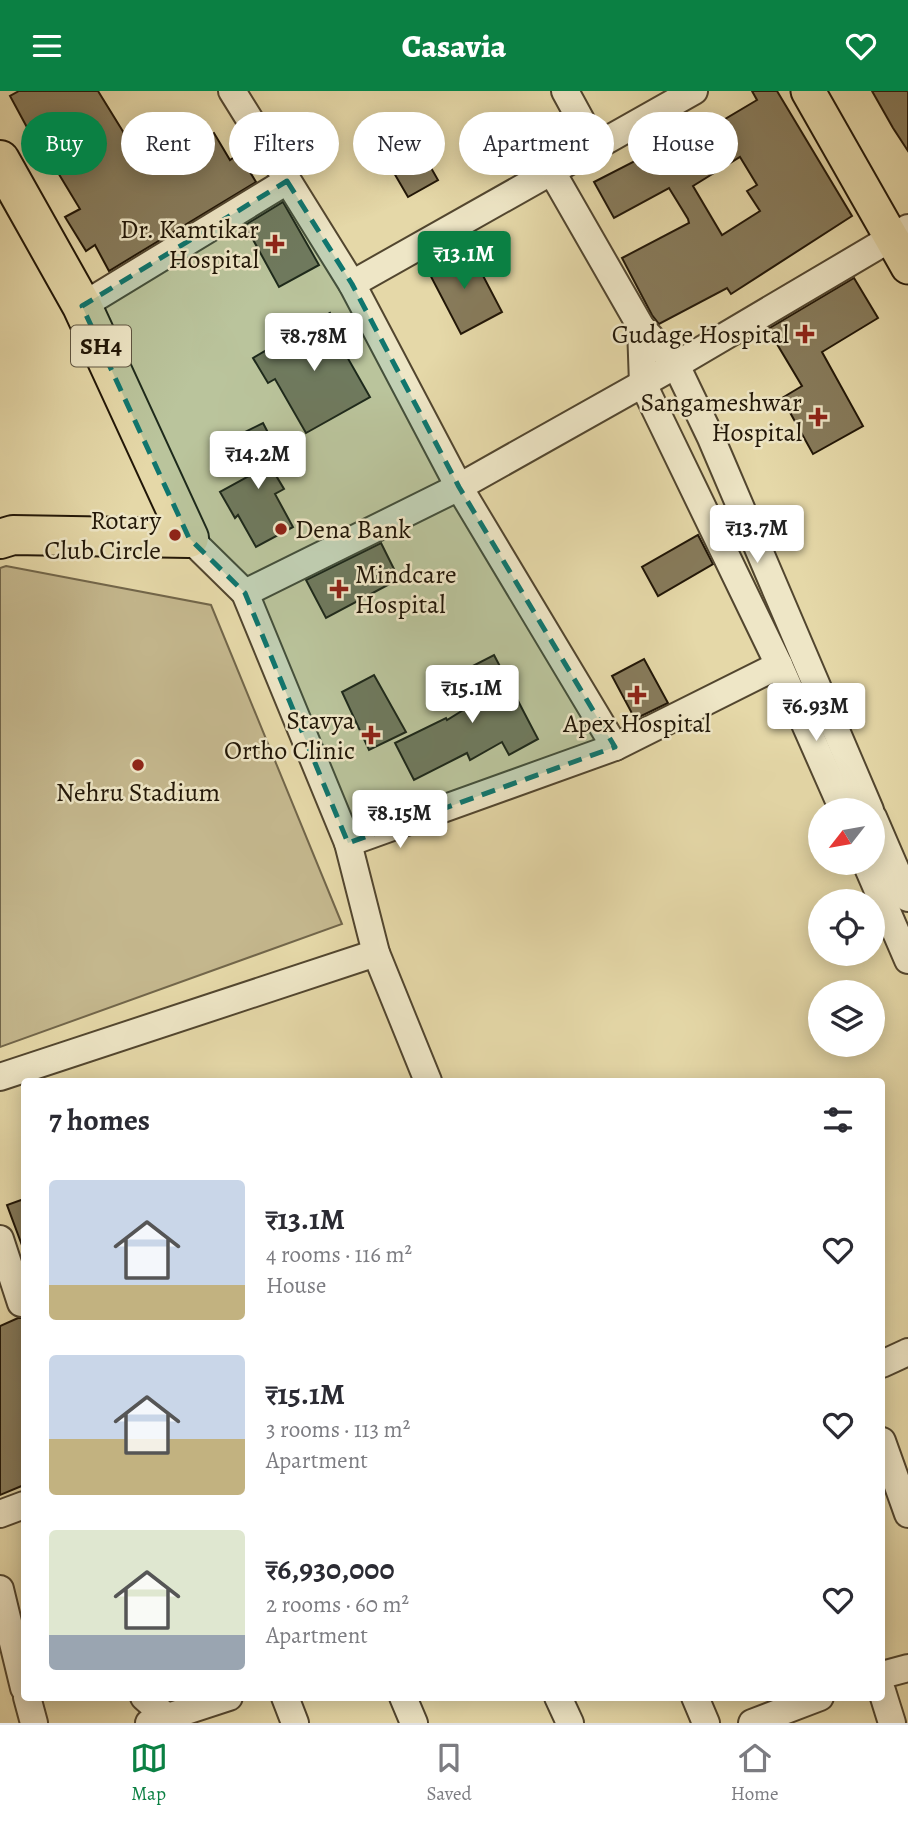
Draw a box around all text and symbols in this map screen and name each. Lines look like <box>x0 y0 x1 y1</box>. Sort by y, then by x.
text: Casavia <box>402 24 506 68</box>
icon: menu <box>28 27 66 65</box>
icon: heart <box>842 27 880 65</box>
chip: Buy <box>21 112 107 175</box>
chip: Rent <box>121 112 215 175</box>
chip: Filters <box>229 112 339 175</box>
chip: New <box>353 112 445 175</box>
chip: Apartment <box>459 112 614 175</box>
chip: House <box>628 112 738 175</box>
place label: Dr. Kamtikar Hospital <box>120 212 259 277</box>
pin: ₹13.1M <box>407 231 521 291</box>
marker: Dr. Kamtikar Hospital <box>265 234 285 254</box>
text: ₹13.1M <box>434 238 494 269</box>
pin: ₹8.78M <box>257 313 371 373</box>
place label: Gudage Hospital <box>612 317 789 352</box>
text: ₹8.78M <box>281 320 347 351</box>
marker: Gudage Hospital <box>795 324 815 344</box>
road number: SH4 <box>71 325 131 367</box>
place label: Sangameshwar Hospital <box>640 385 802 450</box>
marker: Sangameshwar Hospital <box>808 407 828 427</box>
pin: ₹14.2M <box>201 431 315 491</box>
text: ₹14.2M <box>226 438 290 469</box>
place label: Rotary Club Circle <box>44 503 161 568</box>
pin: ₹13.7M <box>700 505 814 565</box>
place label: Dena Bank <box>295 512 411 547</box>
text: ₹13.7M <box>726 512 788 543</box>
marker: Dena Bank <box>273 521 289 537</box>
marker: Rotary Club Circle <box>167 527 183 543</box>
place label: Mindcare Hospital <box>355 557 457 622</box>
marker: Mindcare Hospital <box>329 579 349 599</box>
pin: ₹15.1M <box>415 665 529 725</box>
text: ₹15.1M <box>442 672 502 703</box>
pin: ₹6.93M <box>759 683 873 743</box>
marker: Apex Hospital <box>627 685 647 705</box>
text: ₹6.93M <box>783 690 849 721</box>
place label: Stavya Ortho Clinic <box>224 703 355 768</box>
place label: Apex Hospital <box>562 706 711 741</box>
marker: Stavya Ortho Clinic <box>361 725 381 745</box>
marker: Nehru Stadium <box>130 757 146 773</box>
place label: Nehru Stadium <box>56 775 220 810</box>
pin: ₹8.15M <box>343 791 457 850</box>
text: ₹8.15M <box>368 797 432 828</box>
north arrow <box>808 798 886 875</box>
map controls <box>808 798 885 1057</box>
button: locate <box>808 889 885 966</box>
button: layers <box>808 980 885 1057</box>
text: 7 homes <box>49 1100 150 1140</box>
icon: filters <box>819 1101 857 1139</box>
text: ₹13.1M <box>266 1199 345 1239</box>
icon: home <box>105 1208 189 1292</box>
icon: heart <box>819 1231 857 1269</box>
text: 4 rooms · 116 m² <box>266 1239 412 1270</box>
text: House <box>266 1270 326 1301</box>
text: ₹15.1M <box>266 1374 345 1414</box>
icon: home <box>105 1383 189 1467</box>
icon: heart <box>819 1406 857 1444</box>
text: 3 rooms · 113 m² <box>266 1414 410 1445</box>
text: Apartment <box>266 1445 368 1476</box>
text: ₹6,930,000 <box>266 1549 395 1589</box>
icon: home <box>105 1558 189 1642</box>
icon: heart <box>819 1581 857 1619</box>
text: 2 rooms · 60 m² <box>266 1589 409 1620</box>
text: Apartment <box>266 1620 368 1651</box>
tab: Map <box>130 1739 168 1807</box>
tab: Saved <box>427 1739 472 1807</box>
tab: Home <box>731 1739 778 1807</box>

